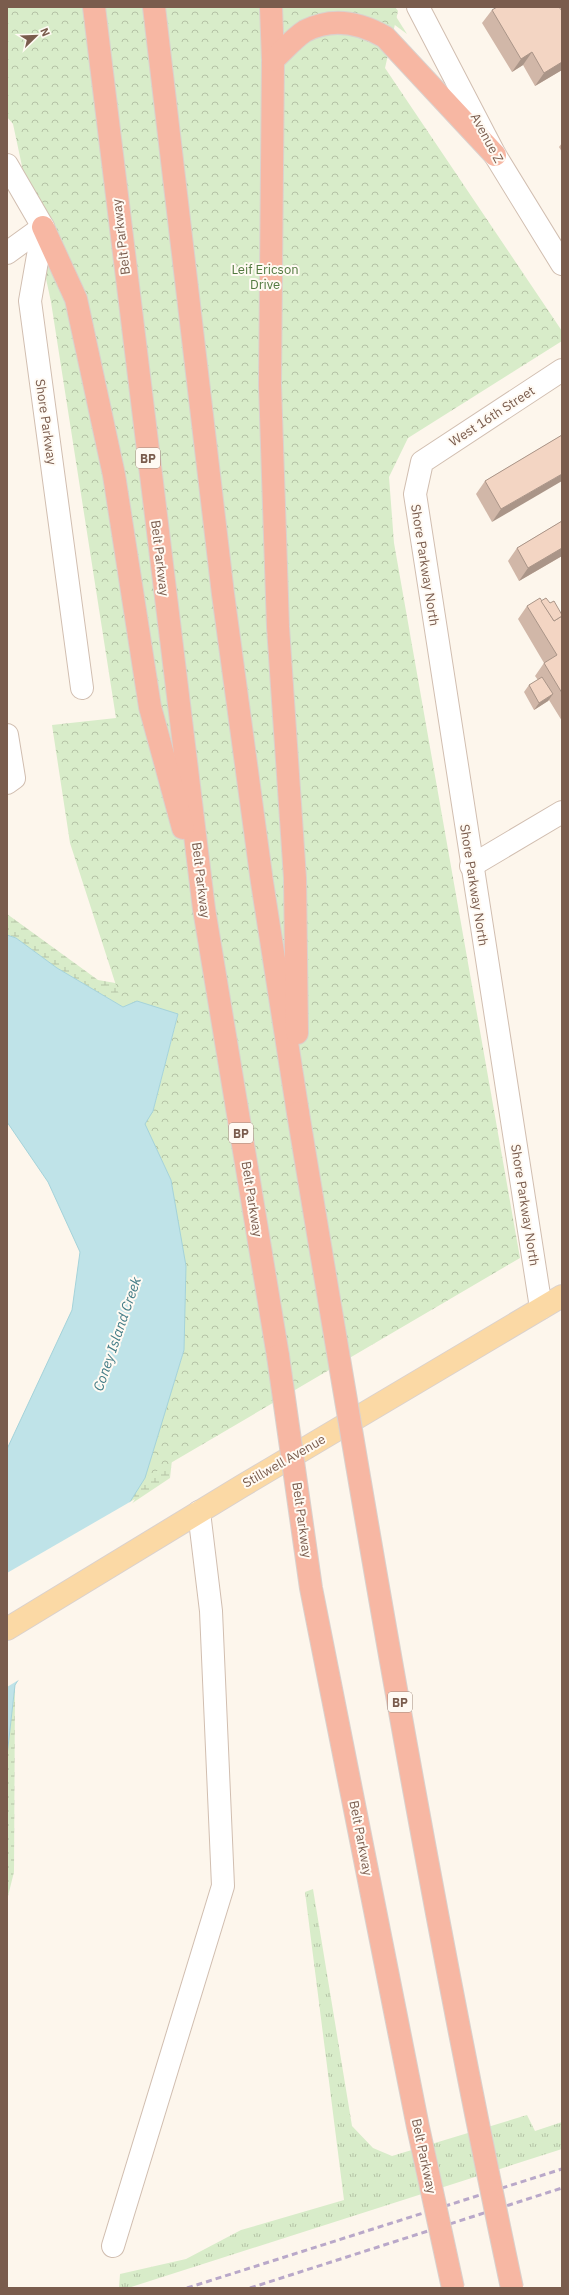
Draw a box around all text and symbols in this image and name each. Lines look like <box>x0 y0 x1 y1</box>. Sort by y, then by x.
north arrow <box>16 16 56 56</box>
text: N <box>37 26 53 39</box>
street label: Avenue Z <box>467 110 507 166</box>
street label: Belt Parkway <box>108 198 134 276</box>
park label: Leif Ericson Drive <box>231 261 299 293</box>
street label: Shore Parkway <box>32 378 61 467</box>
street label: West 16th Street <box>446 382 538 450</box>
road number: BP <box>136 448 160 468</box>
street label: Shore Parkway North <box>407 503 443 627</box>
street label: Belt Parkway <box>147 519 173 597</box>
street label: Shore Parkway North <box>456 823 492 947</box>
street label: Belt Parkway <box>188 841 214 919</box>
road number: BP <box>229 1123 253 1143</box>
street label: Shore Parkway North <box>507 1143 543 1267</box>
street label: Belt Parkway <box>238 1160 266 1238</box>
water label: Coney Island Creek <box>89 1274 145 1393</box>
street label: Stillwell Avenue <box>240 1430 328 1492</box>
street label: Belt Parkway <box>288 1481 316 1559</box>
road number: BP <box>388 1692 412 1712</box>
street label: Belt Parkway <box>345 1799 377 1878</box>
street label: Belt Parkway <box>408 2117 440 2196</box>

